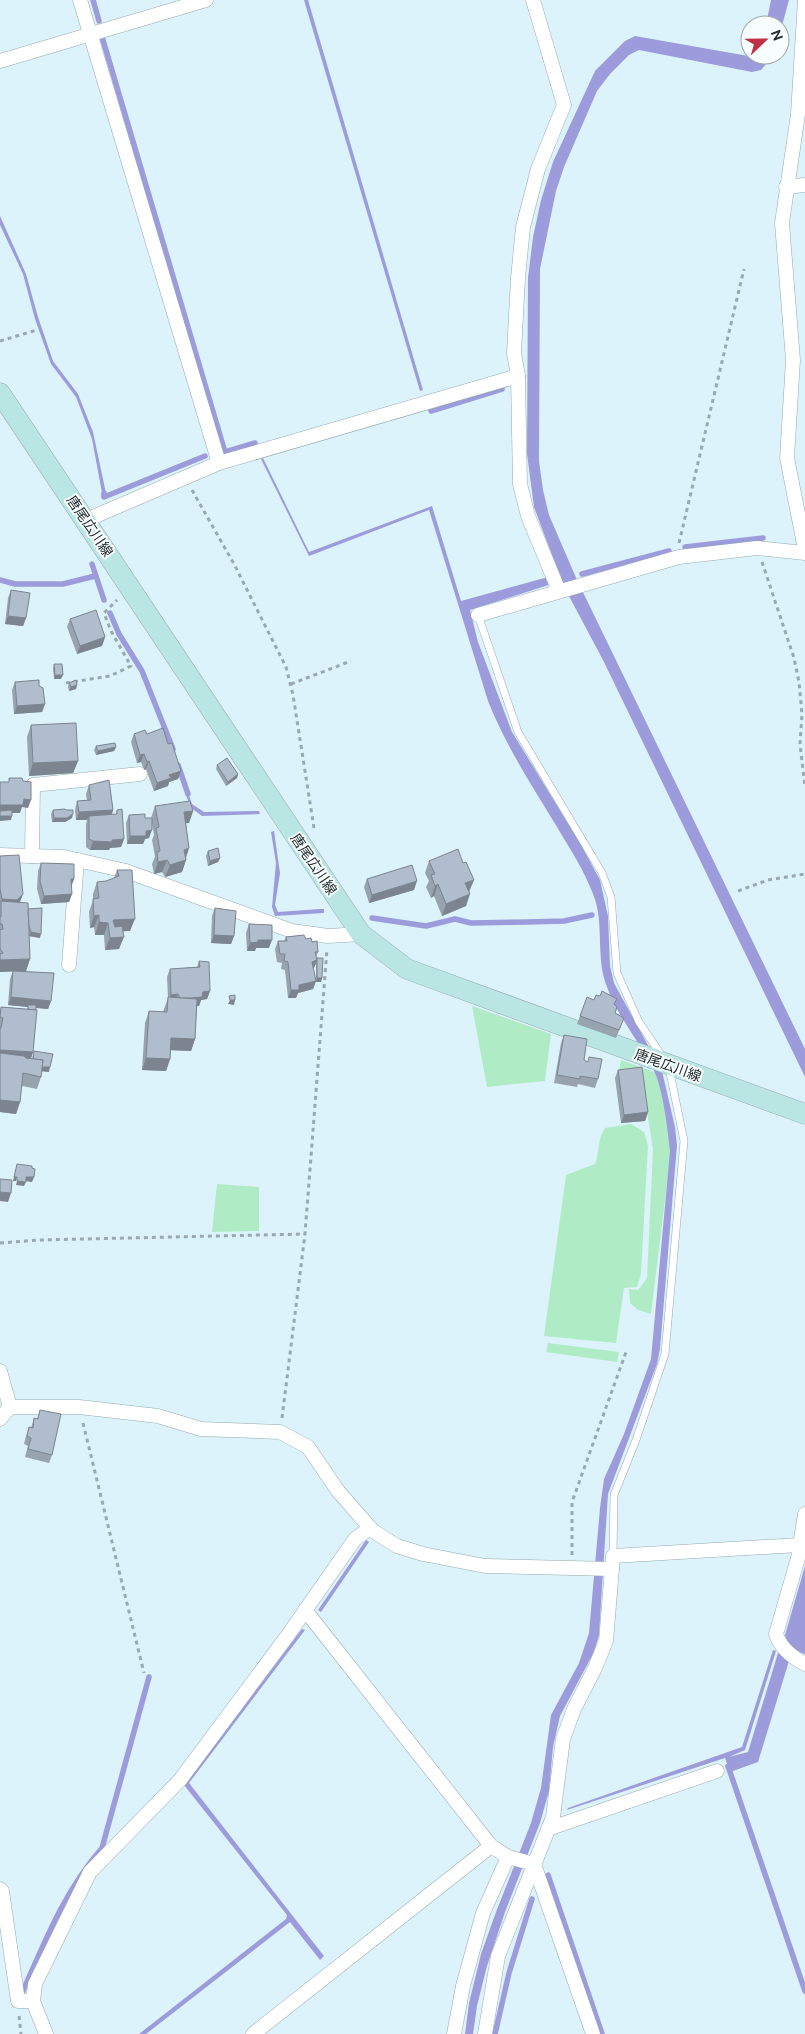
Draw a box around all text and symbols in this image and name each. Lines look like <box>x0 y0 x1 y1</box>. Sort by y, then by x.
north arrow <box>740 15 790 65</box>
text: N <box>768 27 786 43</box>
street label: 唐尾広川線 <box>64 493 116 559</box>
street label: 唐尾広川線 <box>288 831 340 897</box>
street label: 唐尾広川線 <box>632 1046 704 1084</box>

